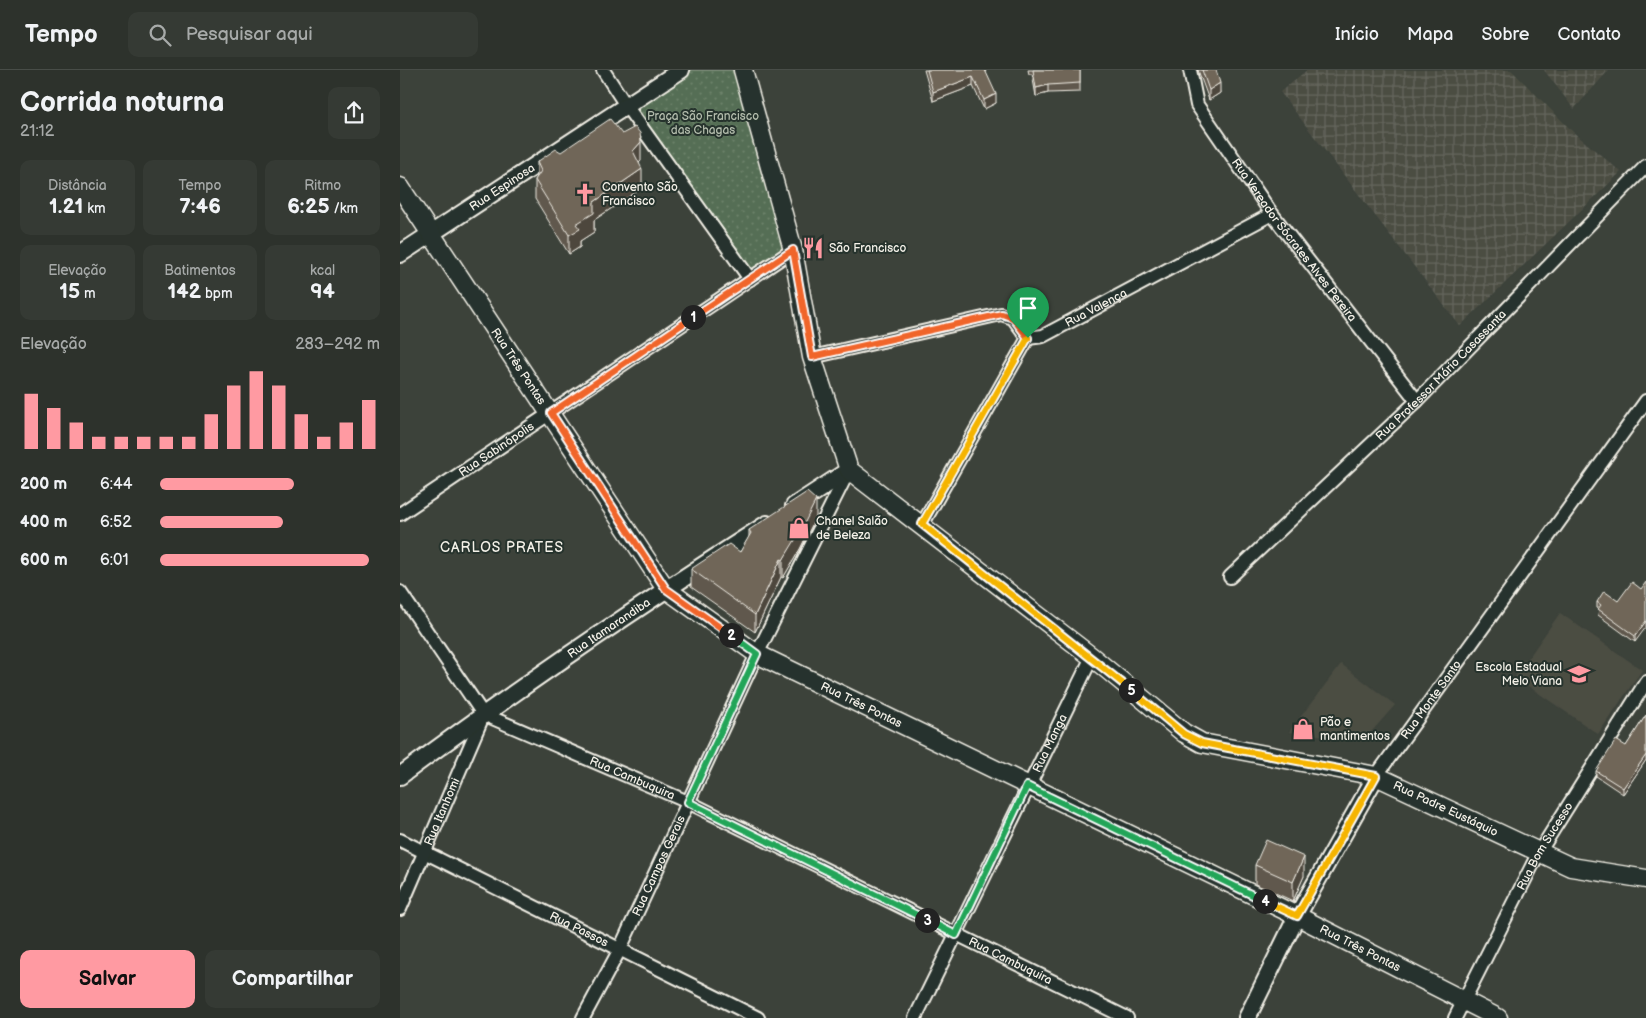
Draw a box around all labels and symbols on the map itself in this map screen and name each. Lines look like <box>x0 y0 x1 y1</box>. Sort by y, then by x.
park label: Praça São Francisco das Chagas <box>647 109 759 138</box>
street label: Rua Vereador Sócrates Alves Pereira <box>1228 156 1360 325</box>
street label: Rua Espinosa <box>467 161 538 214</box>
place label: Convento São Francisco <box>602 180 678 209</box>
church icon: Convento São Francisco <box>572 181 598 207</box>
restaurant icon: São Francisco <box>800 235 826 261</box>
place label: São Francisco <box>829 241 907 256</box>
street label: Rua Valença <box>1063 286 1130 331</box>
pin <box>1007 287 1049 338</box>
pin: 1 <box>680 304 706 330</box>
street label: Rua Professor Mário Casassanta <box>1373 307 1510 444</box>
street label: Rua Três Pontas <box>487 325 549 408</box>
street label: Rua Sabinópolis <box>456 419 537 480</box>
place label: Chanel Salão de Beleza <box>816 514 888 543</box>
shop icon: Chanel Salão de Beleza <box>786 515 812 541</box>
district label: CARLOS PRATES <box>440 539 564 556</box>
street label: Rua Itamarandiba <box>565 595 654 662</box>
pin: 2 <box>718 622 744 648</box>
street label: Rua Monte Santo <box>1398 657 1465 742</box>
place label: Escola Estadual Melo Viana <box>1475 660 1562 689</box>
school or university icon: Escola Estadual Melo Viana <box>1566 661 1592 687</box>
pin: 5 <box>1118 678 1144 702</box>
street label: Rua Três Pontas <box>818 679 905 731</box>
street label: Rua Manga <box>1030 712 1071 775</box>
place label: Pão e mantimentos <box>1320 715 1390 744</box>
shop icon: Pão e mantimentos <box>1290 716 1316 742</box>
street label: Rua Cambuquira <box>587 754 677 804</box>
street label: Rua Itanhomi <box>421 776 464 848</box>
street label: Rua Padre Eustáquio <box>1391 778 1501 840</box>
street label: Rua Bom Sucesso <box>1514 799 1577 893</box>
street label: Rua Campos Gerais <box>629 813 689 919</box>
pin: 4 <box>1252 888 1278 914</box>
pin: 3 <box>914 908 940 932</box>
street label: Rua Passos <box>547 909 611 950</box>
street label: Rua Três Pontas <box>1317 922 1403 975</box>
street label: Rua Cambuquira <box>966 934 1055 988</box>

